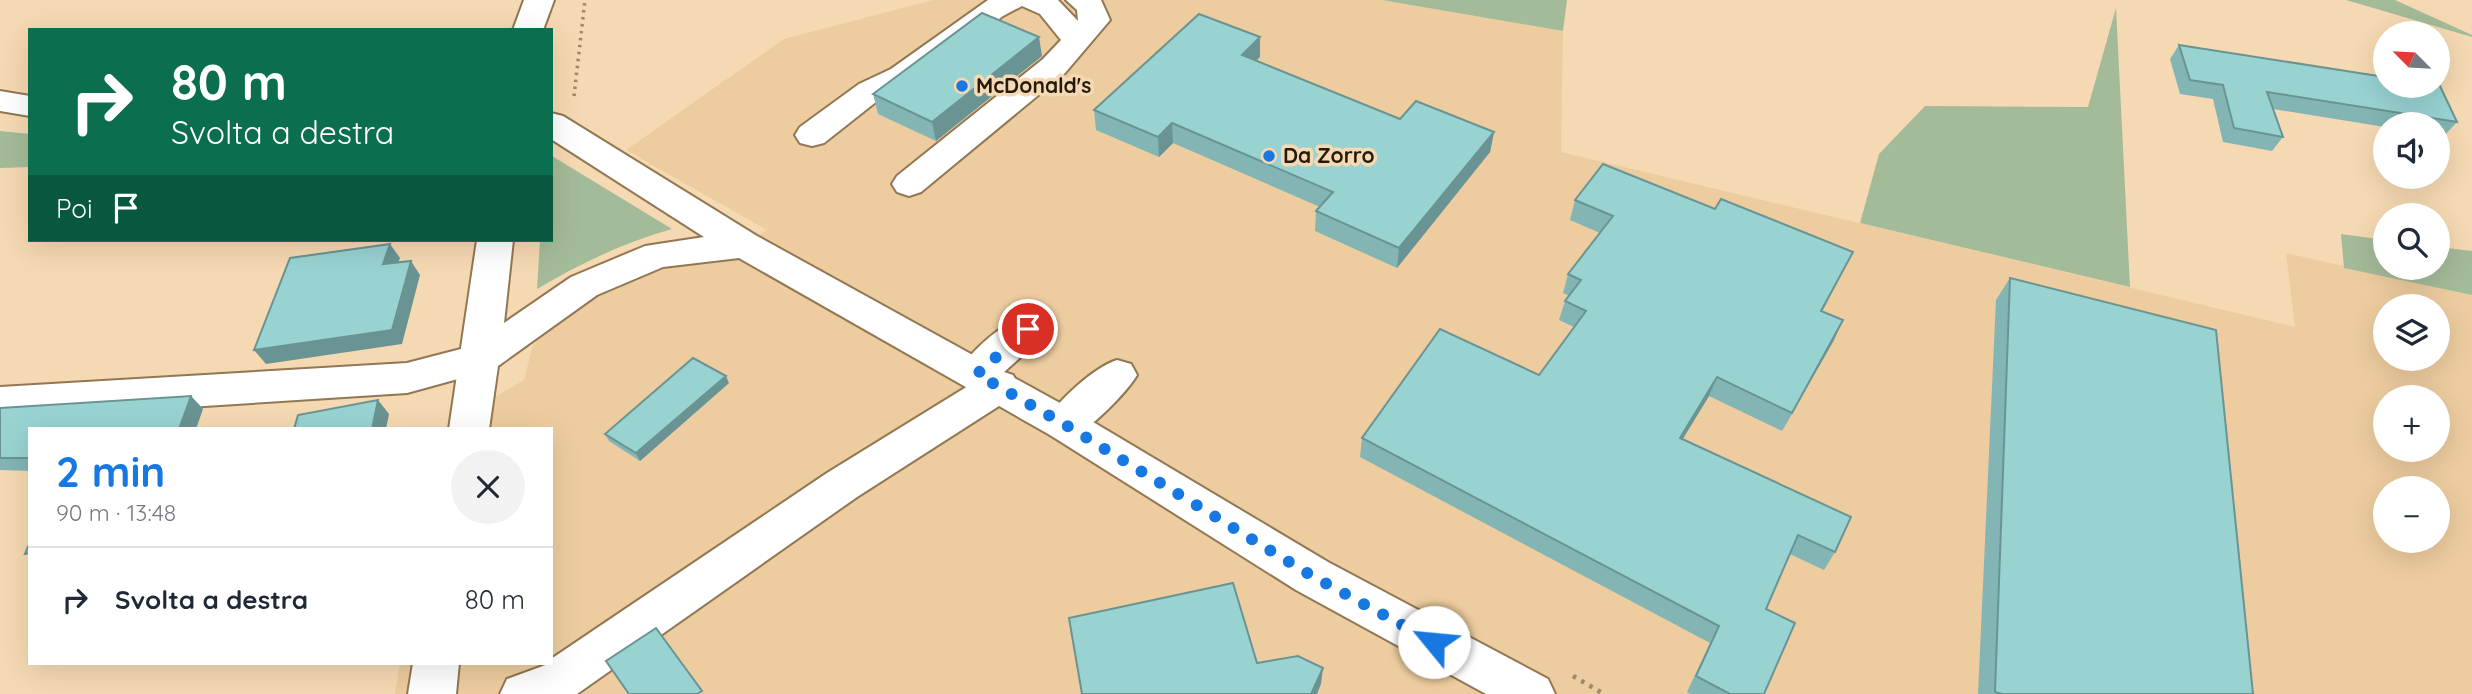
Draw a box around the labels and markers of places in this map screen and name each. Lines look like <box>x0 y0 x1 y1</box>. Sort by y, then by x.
place label: McDonald's <box>976 72 1091 98</box>
marker: McDonald's <box>954 78 970 94</box>
place label: Da Zorro <box>1283 142 1375 168</box>
marker: Da Zorro <box>1261 148 1277 164</box>
pin <box>998 299 1058 359</box>

